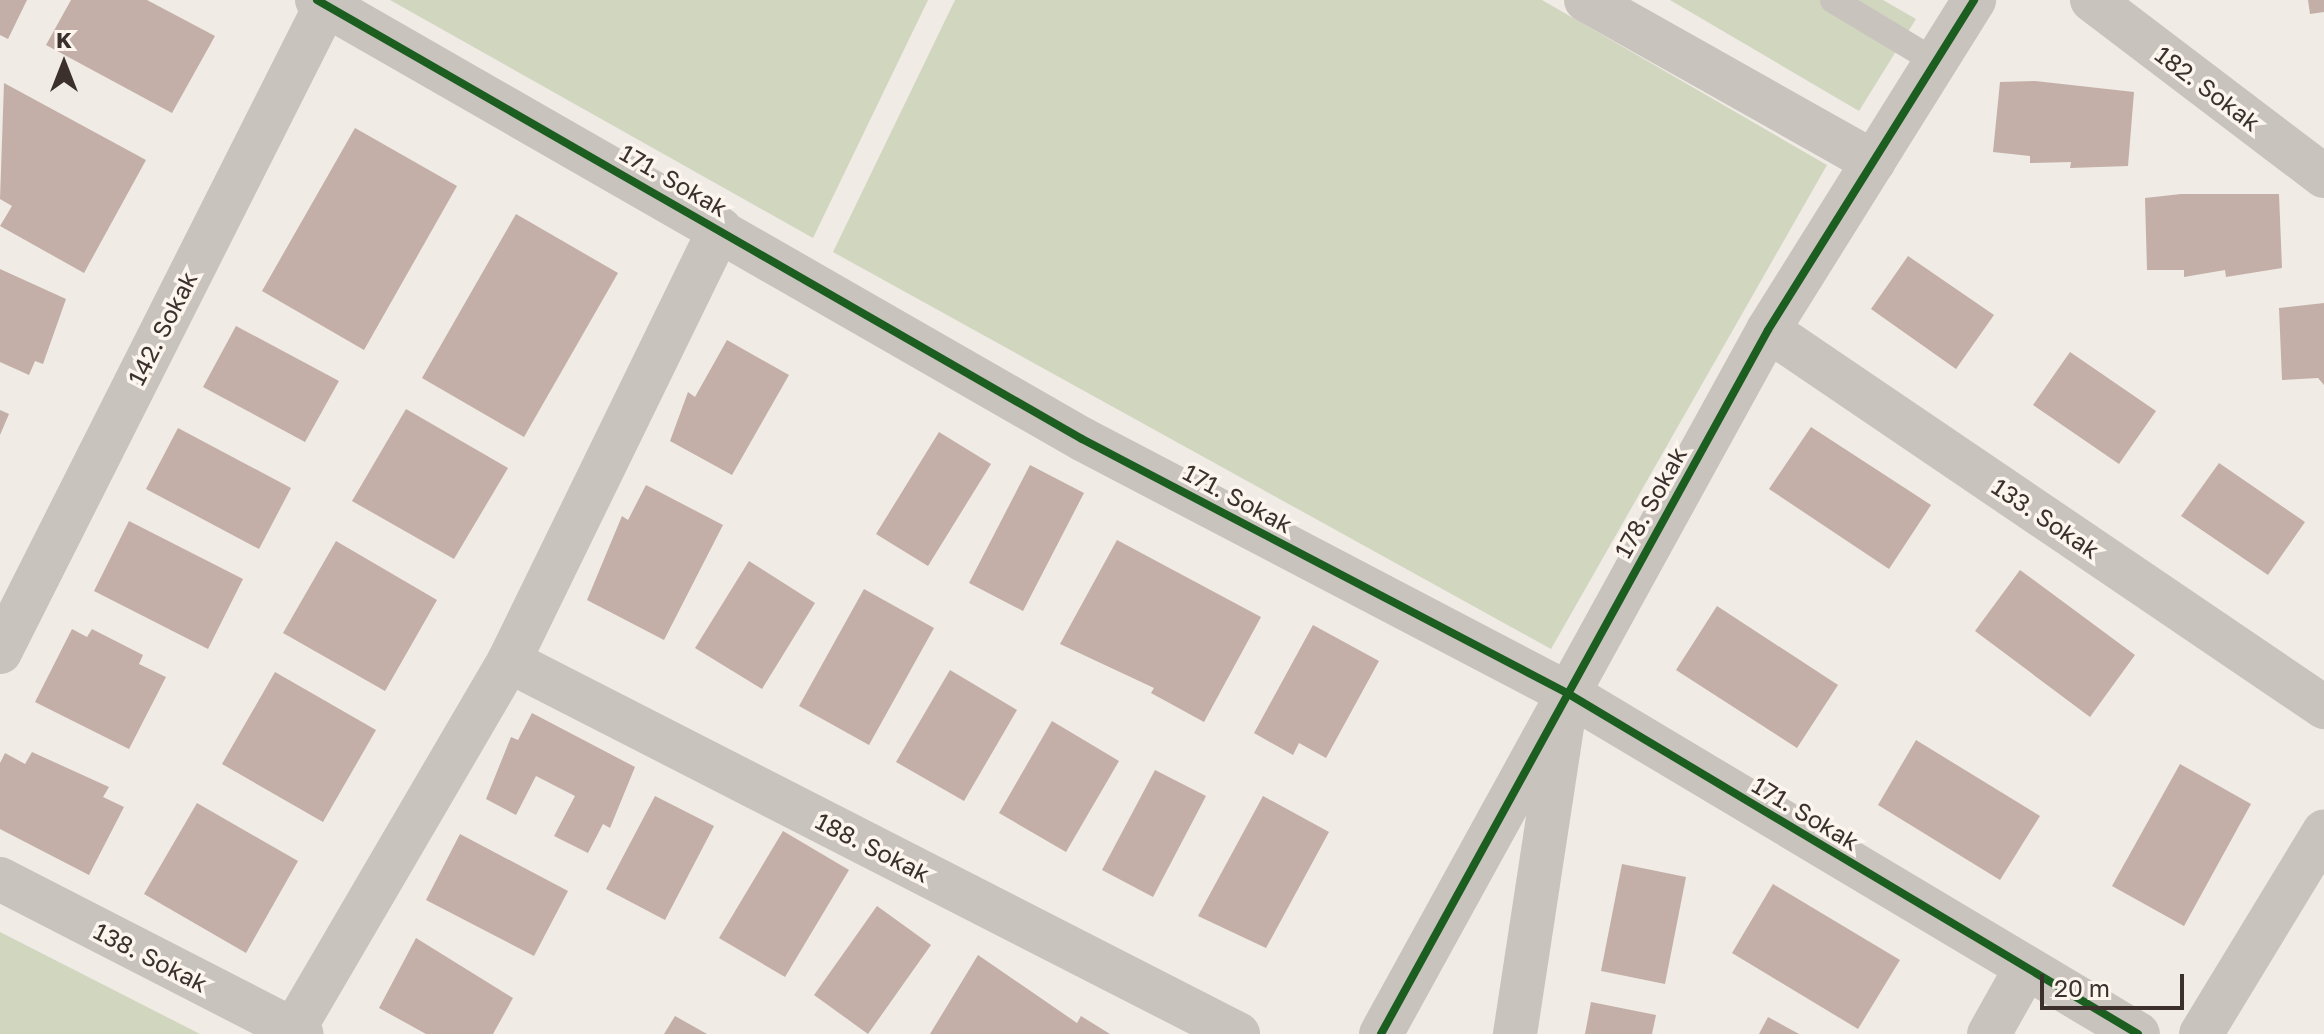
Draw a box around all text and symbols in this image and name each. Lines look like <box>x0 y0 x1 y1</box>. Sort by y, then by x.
north arrow <box>24 24 104 104</box>
text: K <box>56 26 72 53</box>
street label: 182. Sokak <box>2150 39 2266 137</box>
street label: 171. Sokak <box>615 138 733 222</box>
street label: 142. Sokak <box>121 266 203 390</box>
street label: 178. Sokak <box>1608 441 1692 563</box>
street label: 171. Sokak <box>1179 457 1297 539</box>
street label: 133. Sokak <box>1987 472 2105 564</box>
street label: 171. Sokak <box>1747 770 1865 856</box>
street label: 188. Sokak <box>811 806 935 888</box>
street label: 138. Sokak <box>89 916 213 998</box>
scale bar <box>2044 958 2188 1008</box>
text: 20 m <box>2054 973 2110 1002</box>

